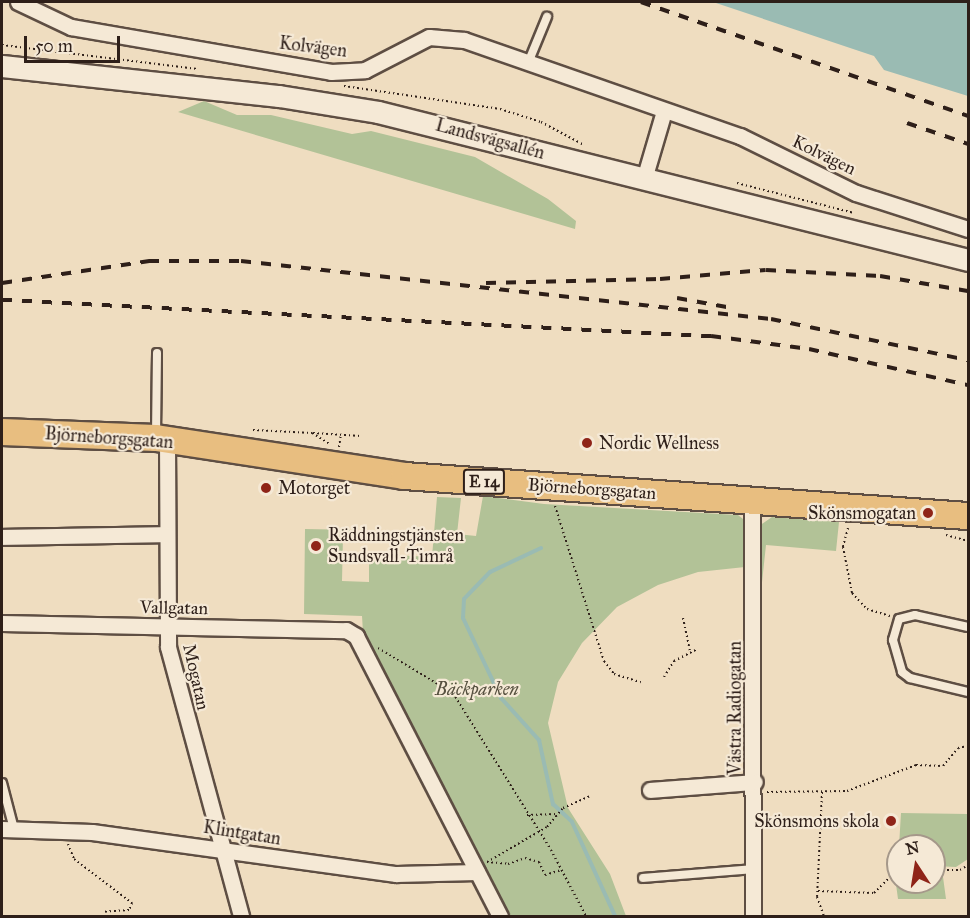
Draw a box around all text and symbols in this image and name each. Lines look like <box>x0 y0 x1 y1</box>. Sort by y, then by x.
scale bar <box>27 24 123 62</box>
street label: Kolvägen <box>278 32 348 62</box>
text: 50 m <box>35 35 73 57</box>
street label: Landsvägsallén <box>433 114 547 164</box>
street label: Kolvägen <box>789 130 859 180</box>
street label: Björneborgsgatan <box>44 423 174 453</box>
place label: Nordic Wellness <box>599 432 719 454</box>
marker: Nordic Wellness <box>580 436 594 450</box>
road number: E 14 <box>462 469 506 495</box>
street label: Björneborgsgatan <box>527 474 657 504</box>
place label: Motorget <box>278 477 350 499</box>
marker: Motorget <box>259 481 273 495</box>
place label: Skönsmogatan <box>808 502 916 524</box>
marker: Skönsmogatan <box>921 506 935 520</box>
place label: Räddningstjänsten Sundsvall-Timrå <box>328 525 464 568</box>
marker: Räddningstjänsten Sundsvall-Timrå <box>309 539 323 553</box>
street label: Vallgatan <box>140 597 208 619</box>
street label: Västra Radiogatan <box>724 641 746 775</box>
street label: Mogatan <box>178 642 214 712</box>
park label: Bäckparken <box>435 678 519 700</box>
place label: Skönsmons skola <box>754 810 879 832</box>
marker: Skönsmons skola <box>884 814 898 828</box>
street label: Klintgatan <box>202 816 282 850</box>
north arrow <box>886 834 946 894</box>
text: N <box>904 837 921 859</box>

